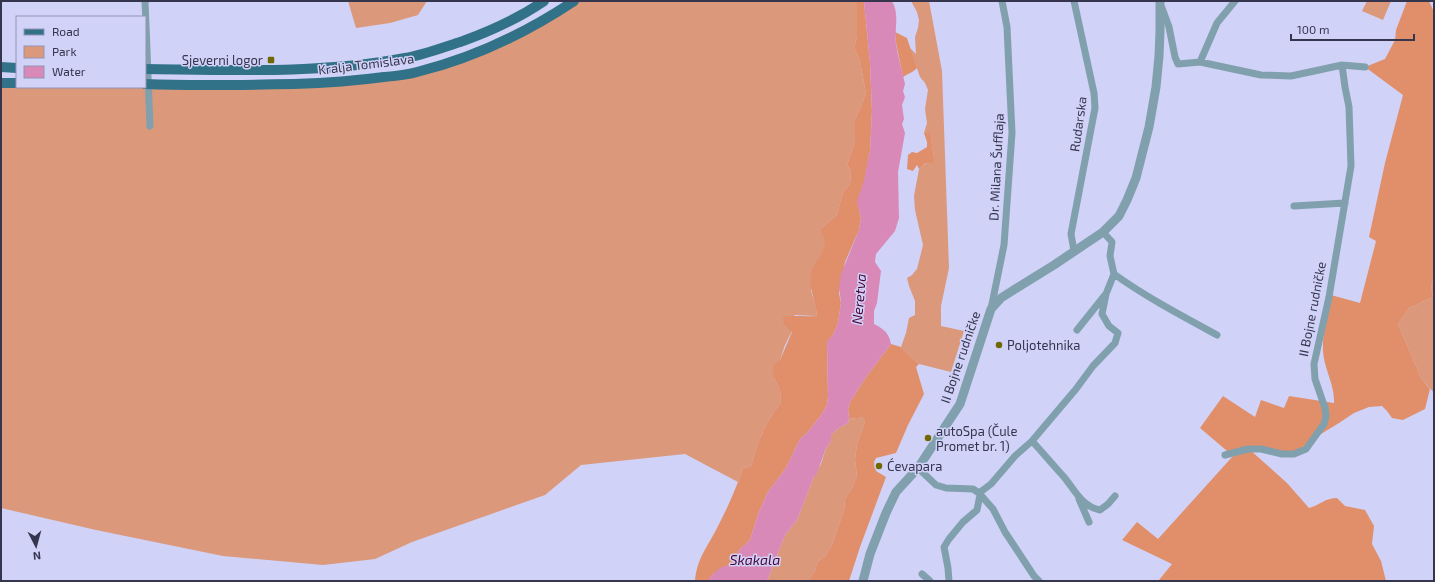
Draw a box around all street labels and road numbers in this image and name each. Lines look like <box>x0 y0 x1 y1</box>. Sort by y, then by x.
street label: Kralja Tomislava <box>317 50 415 78</box>
street label: Rudarska <box>1066 95 1090 153</box>
street label: Dr. Milana Šufflaja <box>985 113 1007 221</box>
street label: II Bojne rudničke <box>1295 260 1329 358</box>
street label: II Bojne rudničke <box>937 309 983 405</box>

